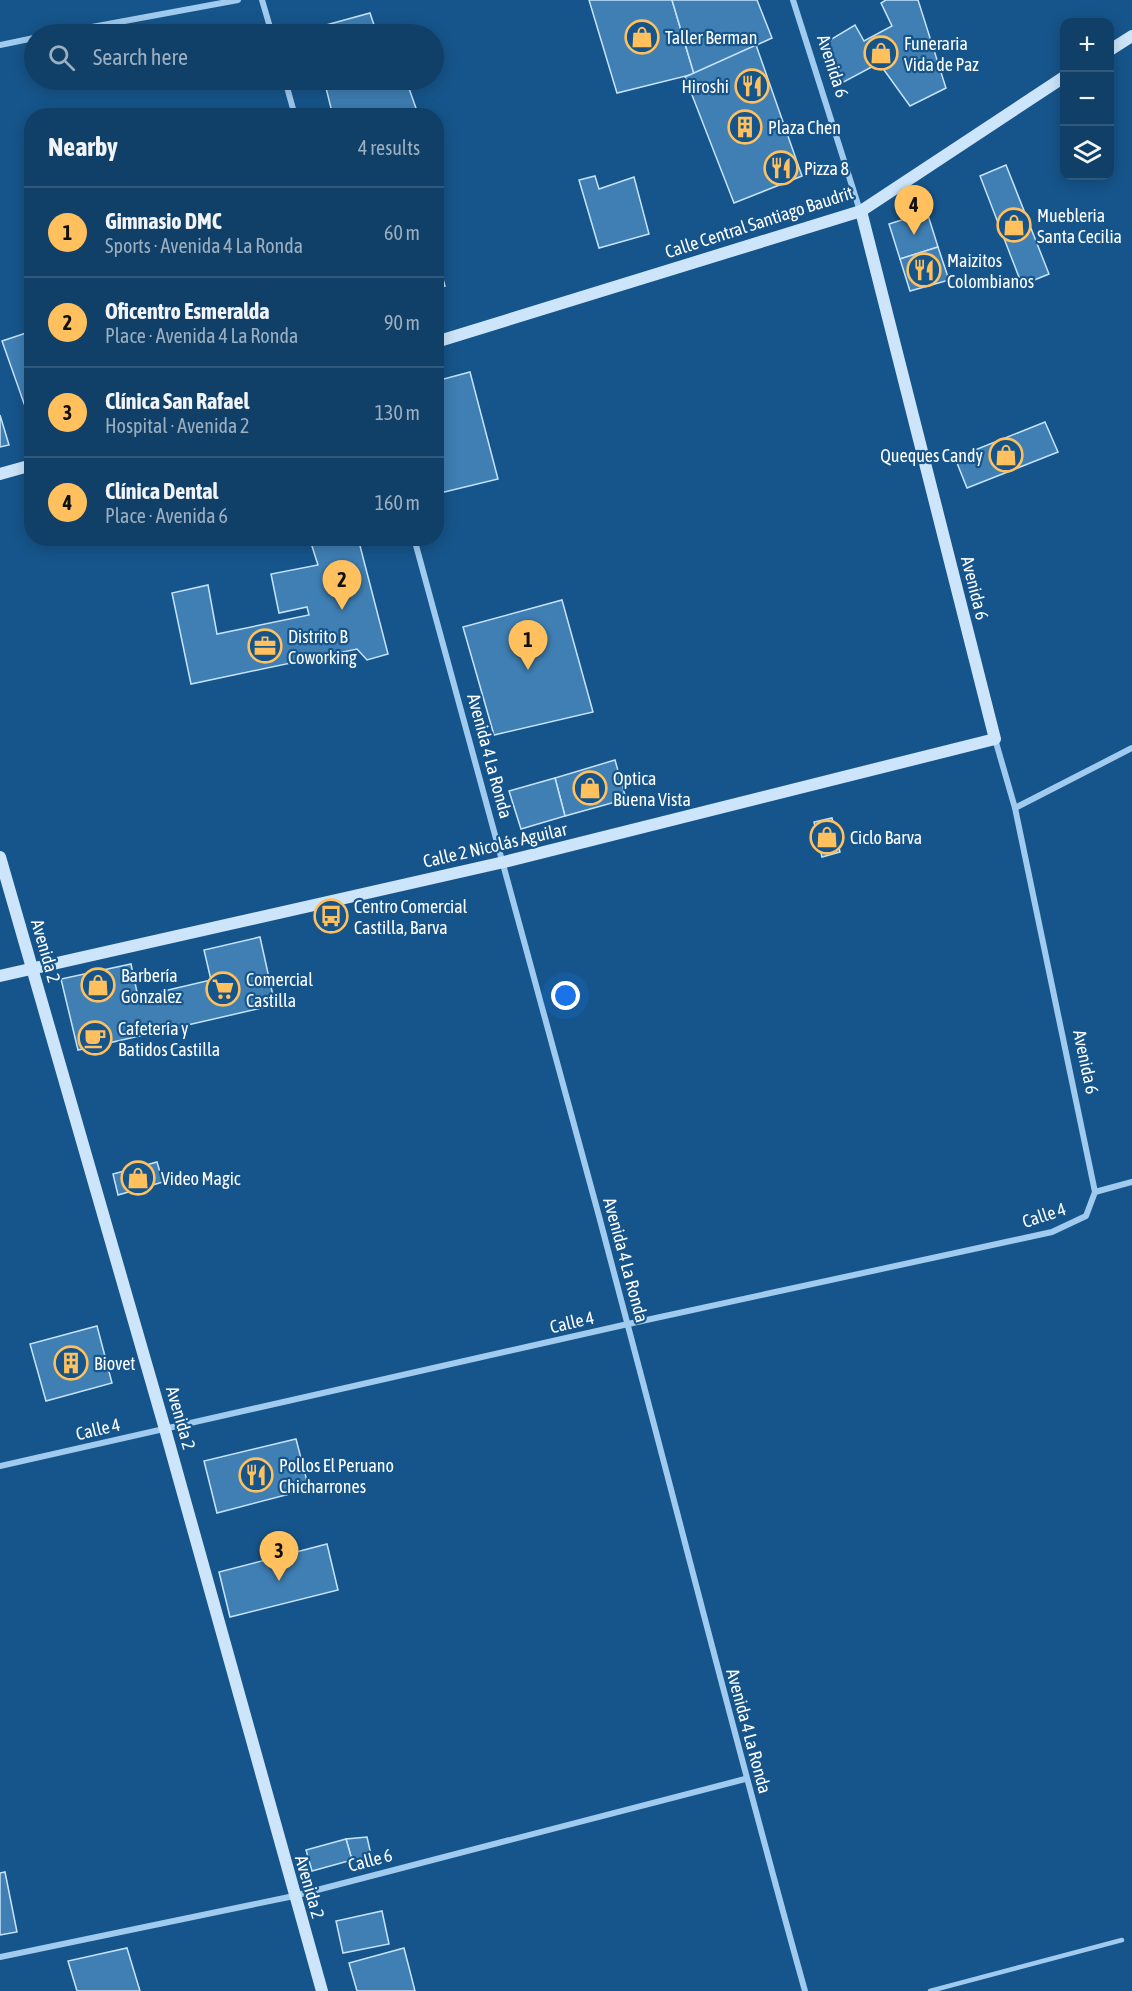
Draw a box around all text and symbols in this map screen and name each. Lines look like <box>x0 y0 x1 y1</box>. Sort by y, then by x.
map controls <box>1060 18 1114 180</box>
button: + <box>1060 18 1114 72</box>
shop icon: Taller Berman <box>624 19 660 55</box>
search box <box>24 24 444 90</box>
place label: Taller Berman <box>665 27 757 48</box>
street label: Avenida 6 <box>813 32 853 100</box>
place label: Funeraria Vida de Paz <box>904 33 979 75</box>
shop icon: Funeraria Vida de Paz <box>863 35 899 71</box>
icon: search <box>45 41 78 74</box>
text: Search here <box>93 44 188 70</box>
restaurant icon: Hiroshi <box>734 68 770 104</box>
button: − <box>1060 72 1114 126</box>
place label: Hiroshi <box>681 76 729 97</box>
building icon: Plaza Chen <box>727 109 763 145</box>
place label: Plaza Chen <box>768 117 841 138</box>
button: layers <box>1060 126 1114 180</box>
text: Nearby <box>48 132 118 162</box>
text: 4 results <box>358 136 420 159</box>
restaurant icon: Pizza 8 <box>763 150 799 186</box>
place label: Pizza 8 <box>804 158 849 179</box>
street label: Calle Central Santiago Baudrit <box>662 182 856 262</box>
pin: 4 <box>894 186 934 235</box>
place label: Muebleria Santa Cecilia <box>1037 205 1122 247</box>
shop icon: Muebleria Santa Cecilia <box>996 207 1032 243</box>
text: Gimnasio DMC <box>105 208 222 234</box>
text: 1 <box>63 221 72 244</box>
text: 60 m <box>384 221 420 244</box>
text: Sports · Avenida 4 La Ronda <box>105 234 303 257</box>
place label: Maizitos Colombianos <box>947 250 1034 292</box>
restaurant icon: Maizitos Colombianos <box>906 252 942 288</box>
text: Oficentro Esmeralda <box>105 298 269 324</box>
text: 2 <box>63 311 72 334</box>
text: 90 m <box>384 311 420 334</box>
text: Place · Avenida 4 La Ronda <box>105 324 298 347</box>
text: Clínica San Rafael <box>105 388 249 414</box>
text: 3 <box>63 401 72 424</box>
text: 130 m <box>375 401 420 424</box>
text: Hospital · Avenida 2 <box>105 414 249 437</box>
shop icon: Queques Candy <box>988 437 1024 473</box>
place label: Queques Candy <box>880 445 983 466</box>
text: Clínica Dental <box>105 478 218 504</box>
text: 4 <box>63 491 72 514</box>
text: 160 m <box>375 491 420 514</box>
text: Place · Avenida 6 <box>105 504 228 527</box>
street label: Avenida 6 <box>957 554 993 622</box>
pin: 2 <box>322 560 362 610</box>
pin: 1 <box>508 620 548 670</box>
place label: Distrito B Coworking <box>288 626 357 668</box>
office icon: Distrito B Coworking <box>247 628 283 664</box>
street label: Avenida 4 La Ronda <box>463 691 517 821</box>
place label: Optica Buena Vista <box>613 768 691 810</box>
shop icon: Optica Buena Vista <box>572 770 608 806</box>
street label: Calle 2 Nicolás Aguilar <box>421 818 570 872</box>
shop icon: Ciclo Barva <box>809 819 845 855</box>
place label: Ciclo Barva <box>850 827 922 848</box>
place label: Centro Comercial Castilla, Barva <box>354 896 468 938</box>
bus stop icon: Centro Comercial Castilla, Barva <box>313 898 349 934</box>
street label: Avenida 2 <box>27 917 65 985</box>
place label: Barbería Gonzalez <box>121 965 182 1007</box>
shop icon: Barbería Gonzalez <box>80 967 116 1003</box>
place label: Comercial Castilla <box>246 969 313 1011</box>
supermarket icon: Comercial Castilla <box>205 971 241 1007</box>
your location <box>551 981 580 1010</box>
place label: Cafetería y Batidos Castilla <box>118 1018 220 1060</box>
cafe icon: Cafetería y Batidos Castilla <box>77 1020 113 1056</box>
street label: Avenida 6 <box>1069 1028 1103 1096</box>
shop icon: Video Magic <box>120 1160 156 1196</box>
place label: Video Magic <box>161 1168 241 1189</box>
street label: Avenida 4 La Ronda <box>599 1195 653 1325</box>
street label: Calle 4 <box>1019 1198 1069 1232</box>
street label: Calle 4 <box>548 1307 596 1337</box>
building icon: Biovet <box>53 1345 89 1381</box>
place label: Biovet <box>94 1353 136 1374</box>
street label: Avenida 2 <box>162 1384 200 1452</box>
street label: Calle 4 <box>74 1414 122 1444</box>
place label: Pollos El Peruano Chicharrones <box>279 1455 394 1497</box>
restaurant icon: Pollos El Peruano Chicharrones <box>238 1457 274 1493</box>
pin: 3 <box>260 1532 298 1581</box>
street label: Avenida 4 La Ronda <box>722 1666 776 1796</box>
street label: Calle 6 <box>346 1844 394 1876</box>
street label: Avenida 2 <box>291 1853 329 1921</box>

